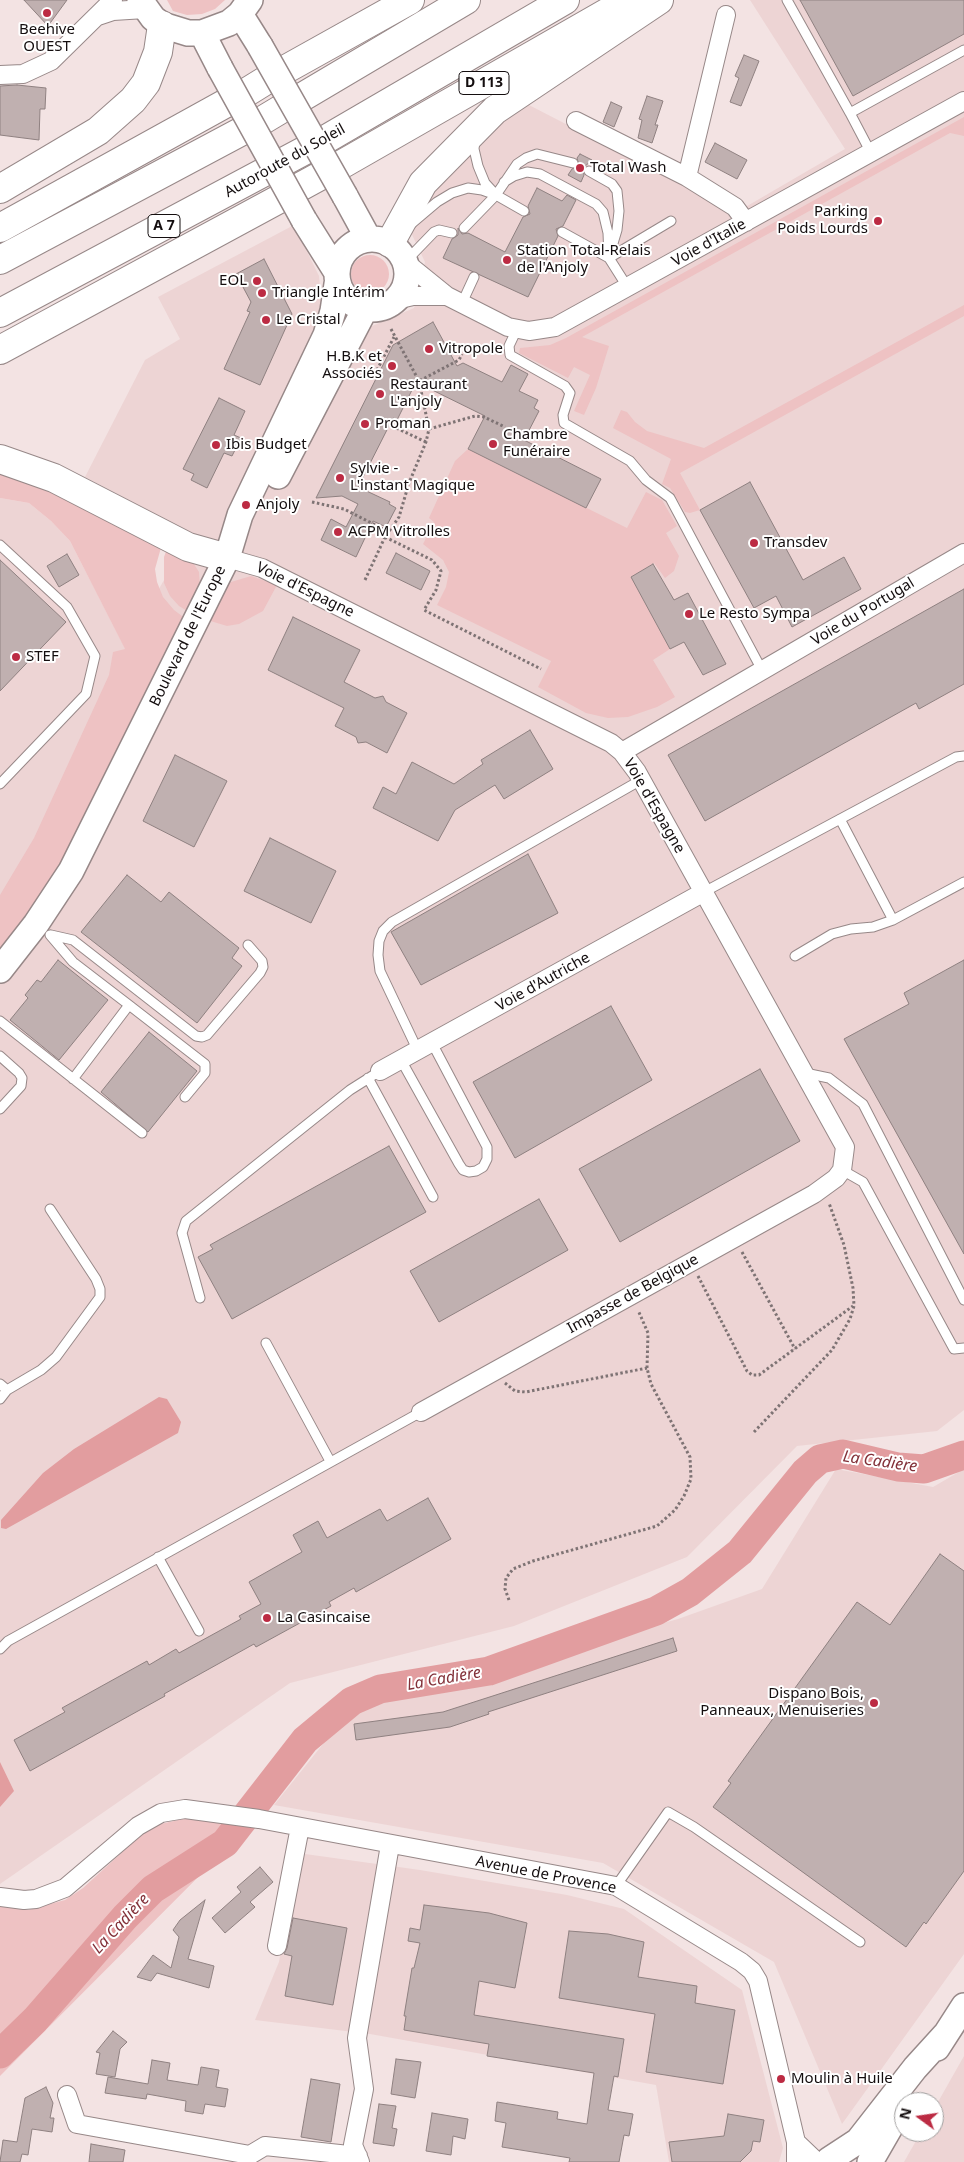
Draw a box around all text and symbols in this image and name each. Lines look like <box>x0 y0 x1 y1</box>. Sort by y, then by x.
marker: Beehive OUEST <box>41 7 53 19</box>
place label: Beehive OUEST <box>19 21 75 56</box>
road number: D 113 <box>459 72 509 95</box>
street label: Autoroute du Soleil <box>222 120 348 202</box>
place label: Total Wash <box>590 159 666 177</box>
marker: Total Wash <box>574 162 586 174</box>
place label: Parking Poids Lourds <box>777 203 868 238</box>
road number: A 7 <box>148 215 180 238</box>
street label: Voie d'Italie <box>669 215 749 271</box>
marker: Parking Poids Lourds <box>872 215 884 227</box>
place label: Station Total-Relais de l'Anjoly <box>517 242 651 277</box>
marker: Station Total-Relais de l'Anjoly <box>501 254 513 266</box>
place label: EOL <box>219 272 247 290</box>
marker: EOL <box>251 275 263 287</box>
place label: Triangle Intérim <box>272 284 385 302</box>
marker: Triangle Intérim <box>256 287 268 299</box>
place label: Le Cristal <box>276 311 341 329</box>
marker: Le Cristal <box>260 314 272 326</box>
place label: Vitropole <box>439 340 503 358</box>
marker: Vitropole <box>423 343 435 355</box>
place label: H.B.K et Associés <box>322 348 382 383</box>
marker: H.B.K et Associés <box>386 360 398 372</box>
place label: Restaurant L'anjoly <box>390 376 467 411</box>
marker: Restaurant L'anjoly <box>374 388 386 400</box>
place label: Proman <box>375 415 431 433</box>
marker: Proman <box>359 418 371 430</box>
place label: Chambre Funéraire <box>503 426 570 461</box>
place label: Ibis Budget <box>226 436 307 454</box>
marker: Chambre Funéraire <box>487 438 499 450</box>
marker: Ibis Budget <box>210 439 222 451</box>
place label: Sylvie - L'instant Magique <box>350 460 475 495</box>
marker: Sylvie - L'instant Magique <box>334 472 346 484</box>
place label: Anjoly <box>256 496 299 514</box>
marker: Anjoly <box>240 499 252 511</box>
place label: ACPM Vitrolles <box>348 523 450 541</box>
marker: ACPM Vitrolles <box>332 526 344 538</box>
place label: Transdev <box>764 534 827 552</box>
marker: Transdev <box>748 537 760 549</box>
street label: Voie d'Espagne <box>253 559 357 621</box>
street label: Boulevard de l'Europe <box>146 563 230 709</box>
street label: Voie du Portugal <box>808 574 918 650</box>
place label: Le Resto Sympa <box>699 605 810 623</box>
marker: Le Resto Sympa <box>683 608 695 620</box>
place label: STEF <box>26 648 59 666</box>
marker: STEF <box>10 651 22 663</box>
street label: Voie d'Espagne <box>620 755 688 857</box>
street label: Voie d'Autriche <box>493 949 593 1015</box>
street label: Impasse de Belgique <box>564 1250 702 1338</box>
water label: La Cadière <box>842 1447 918 1477</box>
place label: La Casincaise <box>277 1609 371 1627</box>
marker: La Casincaise <box>261 1612 273 1624</box>
water label: La Cadière <box>406 1663 482 1695</box>
place label: Dispano Bois, Panneaux, Menuiseries <box>700 1685 864 1720</box>
marker: Dispano Bois, Panneaux, Menuiseries <box>868 1697 880 1709</box>
street label: Avenue de Provence <box>474 1853 618 1897</box>
water label: La Cadière <box>88 1890 154 1958</box>
place label: Moulin à Huile <box>791 2070 893 2088</box>
marker: Moulin à Huile <box>775 2073 787 2085</box>
north arrow <box>894 2092 944 2142</box>
text: N <box>894 2106 916 2121</box>

